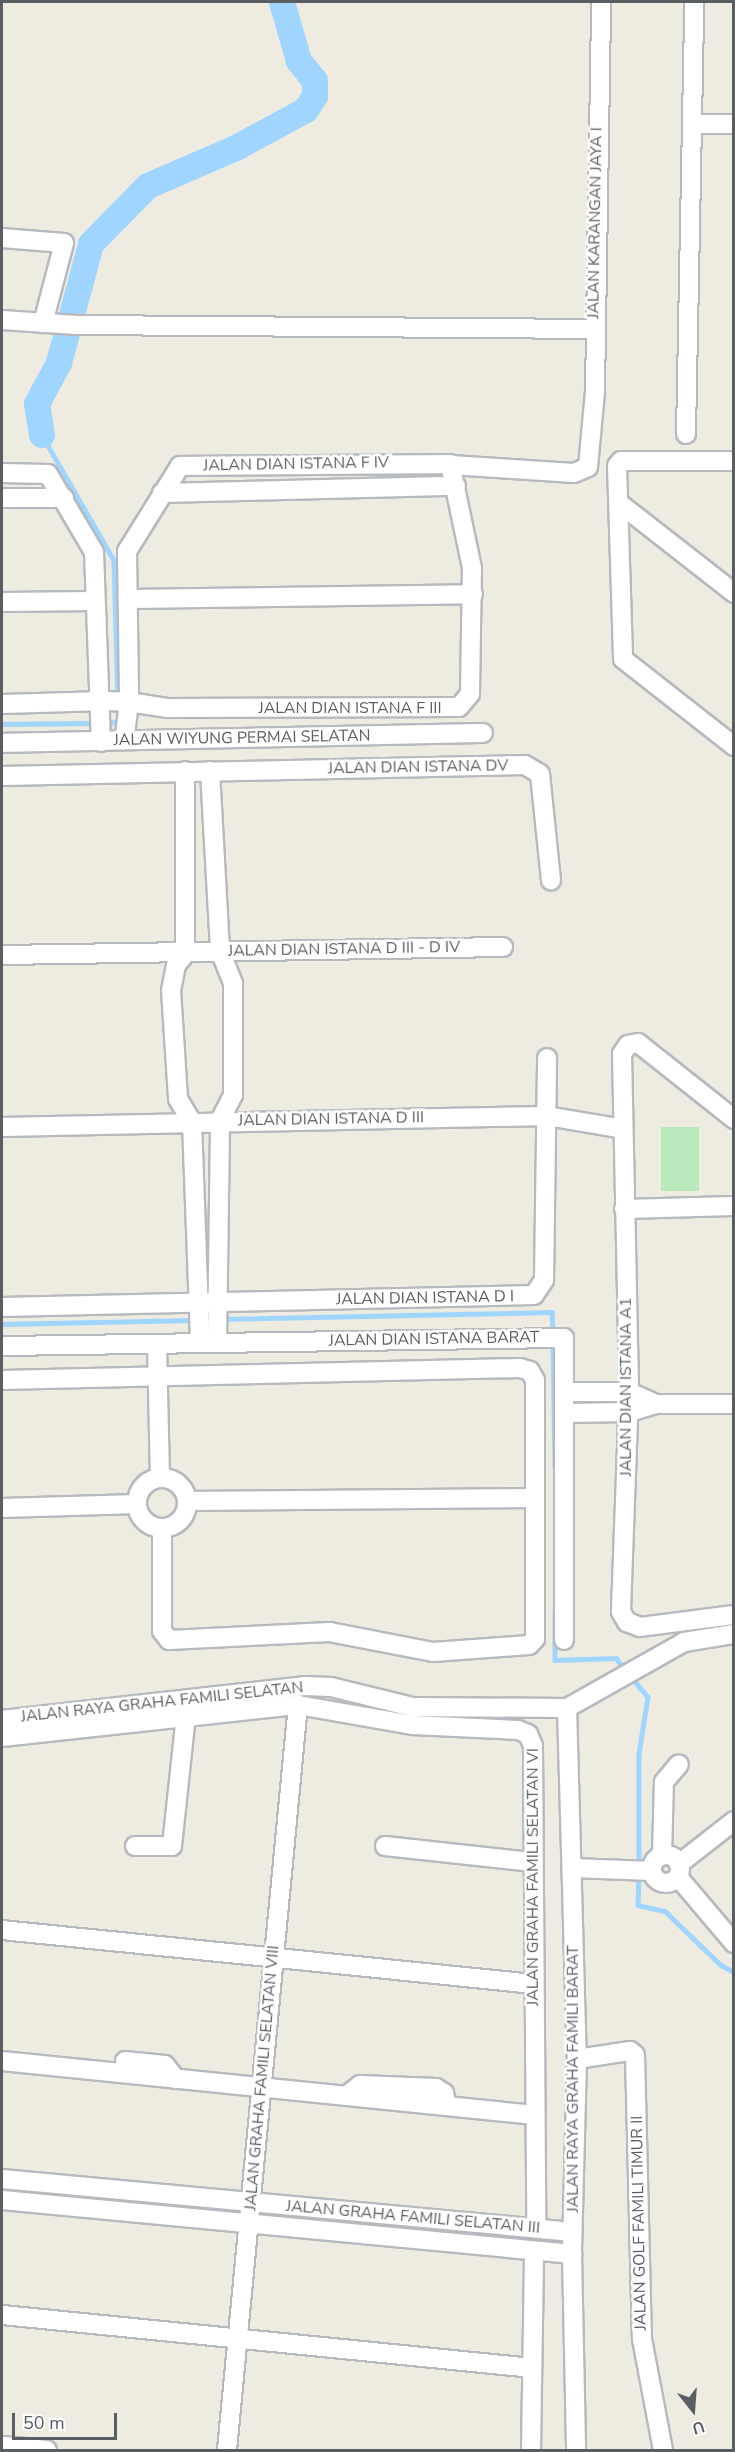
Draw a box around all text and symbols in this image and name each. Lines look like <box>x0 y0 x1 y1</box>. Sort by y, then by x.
street label: JALAN KARANGAN JAYA I <box>584 127 606 319</box>
street label: JALAN DIAN ISTANA F IV <box>203 453 389 475</box>
street label: JALAN DIAN ISTANA F III <box>259 698 441 718</box>
street label: JALAN WIYUNG PERMAI SELATAN <box>113 726 371 750</box>
street label: JALAN DIAN ISTANA DV <box>328 756 508 778</box>
street label: JALAN DIAN ISTANA D III - D IV <box>228 937 460 961</box>
street label: JALAN DIAN ISTANA D III <box>238 1108 424 1130</box>
street label: JALAN DIAN ISTANA D I <box>336 1287 514 1309</box>
street label: JALAN DIAN ISTANA A1 <box>616 1297 636 1477</box>
street label: JALAN DIAN ISTANA BARAT <box>328 1328 540 1350</box>
street label: JALAN RAYA GRAHA FAMILI SELATAN <box>20 1678 304 1726</box>
street label: JALAN GRAHA FAMILI SELATAN VI <box>523 1748 543 2006</box>
street label: JALAN GRAHA FAMILI SELATAN VIII <box>241 1945 283 2211</box>
street label: JALAN RAYA GRAHA FAMILI BARAT <box>563 1945 583 2213</box>
street label: JALAN GOLF FAMILI TIMUR II <box>628 2116 650 2330</box>
street label: JALAN GRAHA FAMILI SELATAN III <box>285 2196 541 2238</box>
north arrow <box>663 2380 723 2440</box>
scale bar <box>15 2401 120 2439</box>
text: 50 m <box>23 2411 65 2435</box>
text: U <box>689 2415 707 2439</box>

